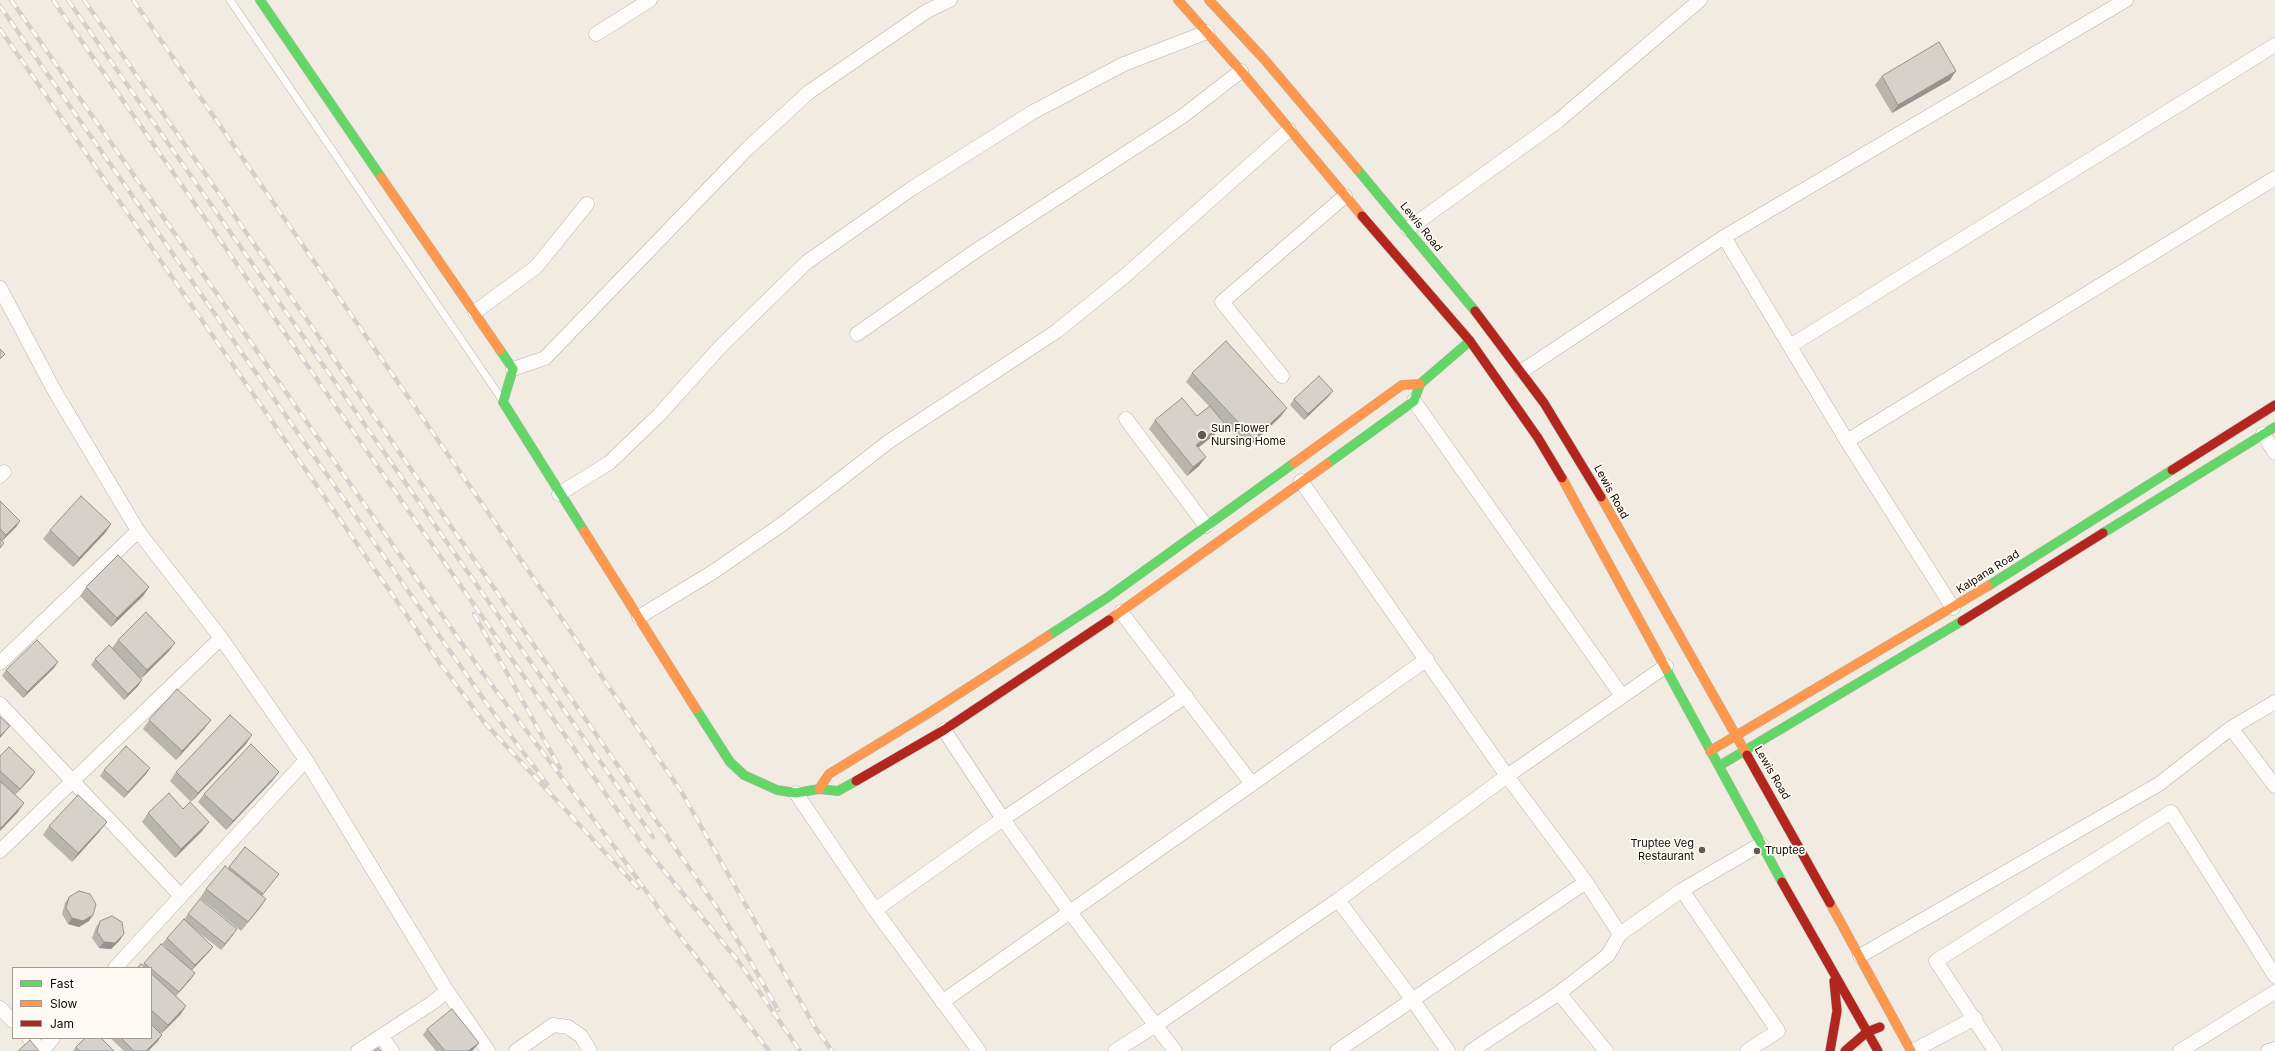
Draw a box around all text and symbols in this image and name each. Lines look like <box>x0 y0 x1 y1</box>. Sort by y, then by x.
street label: Lewis Road <box>1397 200 1445 254</box>
place label: Sun Flower Nursing Home <box>1211 422 1286 448</box>
marker: Sun Flower Nursing Home <box>1196 429 1208 441</box>
street label: Lewis Road <box>1591 463 1631 521</box>
street label: Kalpana Road <box>1954 547 2022 597</box>
street label: Lewis Road <box>1751 744 1793 802</box>
place label: Truptee Veg Restaurant <box>1631 837 1694 863</box>
place label: Truptee <box>1765 844 1805 858</box>
marker: Truptee Veg Restaurant <box>1697 845 1707 855</box>
marker: Truptee <box>1752 846 1762 856</box>
legend <box>12 967 152 1039</box>
text: Fast <box>50 976 74 991</box>
text: Slow <box>50 996 77 1011</box>
text: Jam <box>50 1016 74 1031</box>

